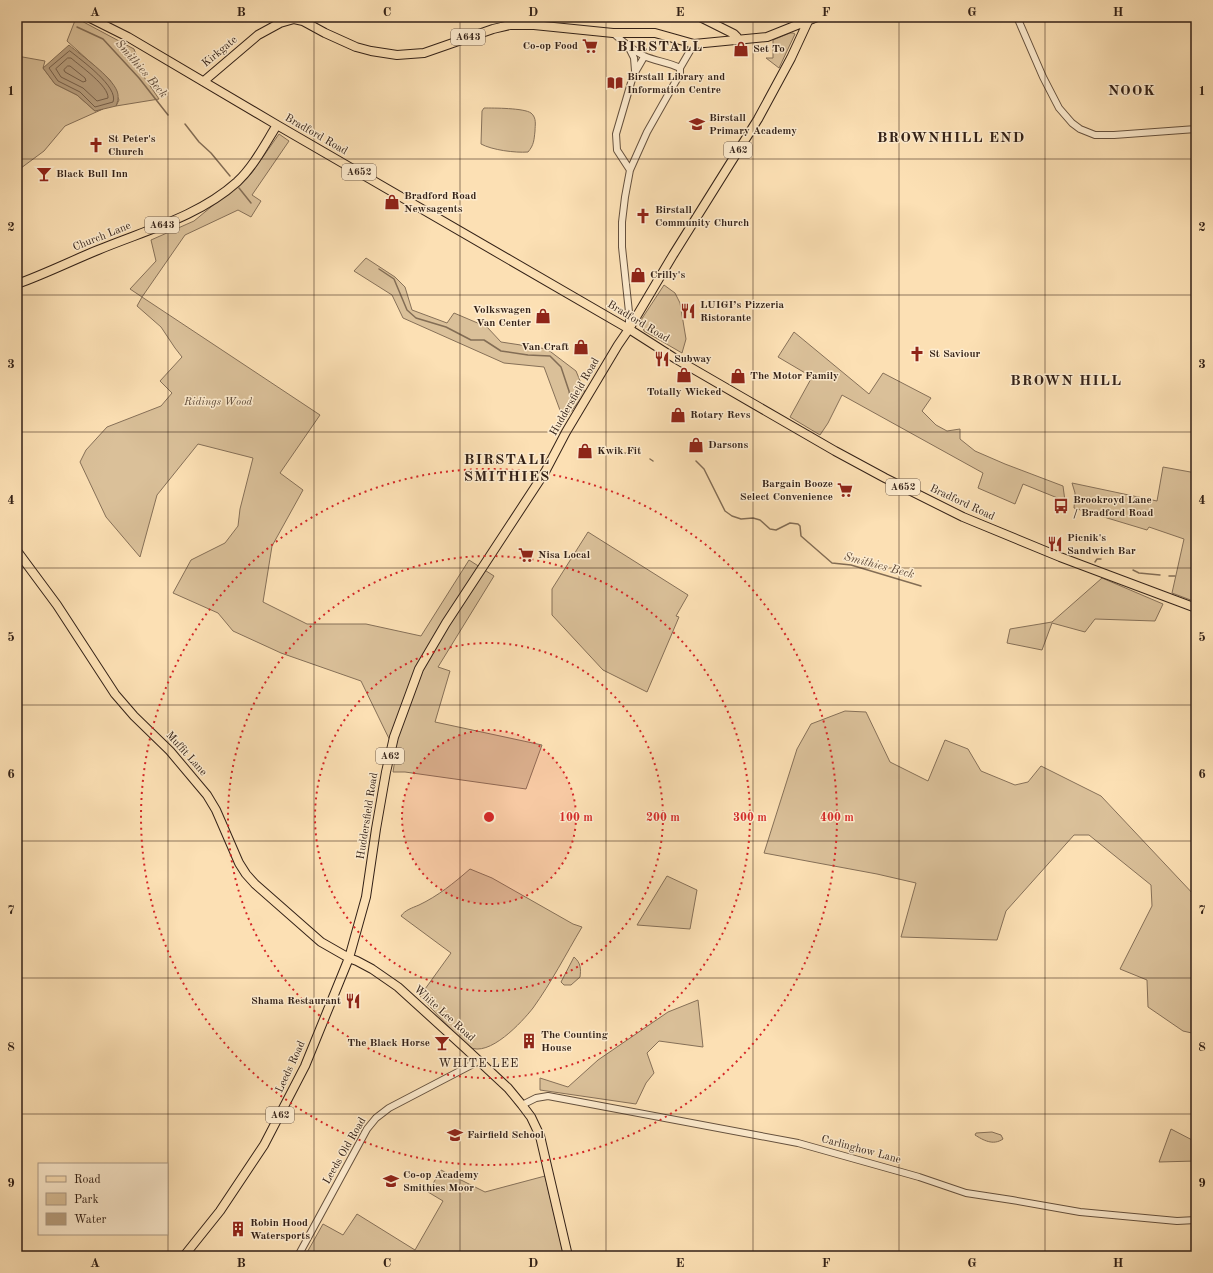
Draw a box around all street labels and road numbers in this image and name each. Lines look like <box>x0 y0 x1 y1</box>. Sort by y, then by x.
road number: A643 <box>451 29 485 45</box>
street label: Kirkgate <box>200 34 240 70</box>
street label: Bradford Road <box>283 113 349 157</box>
road number: A62 <box>724 142 752 158</box>
road number: A652 <box>342 164 376 180</box>
road number: A643 <box>145 217 179 233</box>
street label: Church Lane <box>71 220 133 254</box>
street label: Bradford Road <box>605 299 671 345</box>
street label: Huddersfield Road <box>548 356 602 438</box>
road number: A652 <box>886 479 920 495</box>
street label: Bradford Road <box>928 483 996 523</box>
street label: Muffit Lane <box>163 730 209 778</box>
road number: A62 <box>376 748 404 764</box>
street label: Huddersfield Road <box>356 772 380 860</box>
street label: White Lee Road <box>411 984 477 1044</box>
street label: Leeds Road <box>274 1039 308 1095</box>
road number: A62 <box>266 1107 294 1123</box>
street label: Leeds Old Road <box>321 1116 369 1186</box>
street label: Carlinghow Lane <box>820 1134 902 1166</box>

